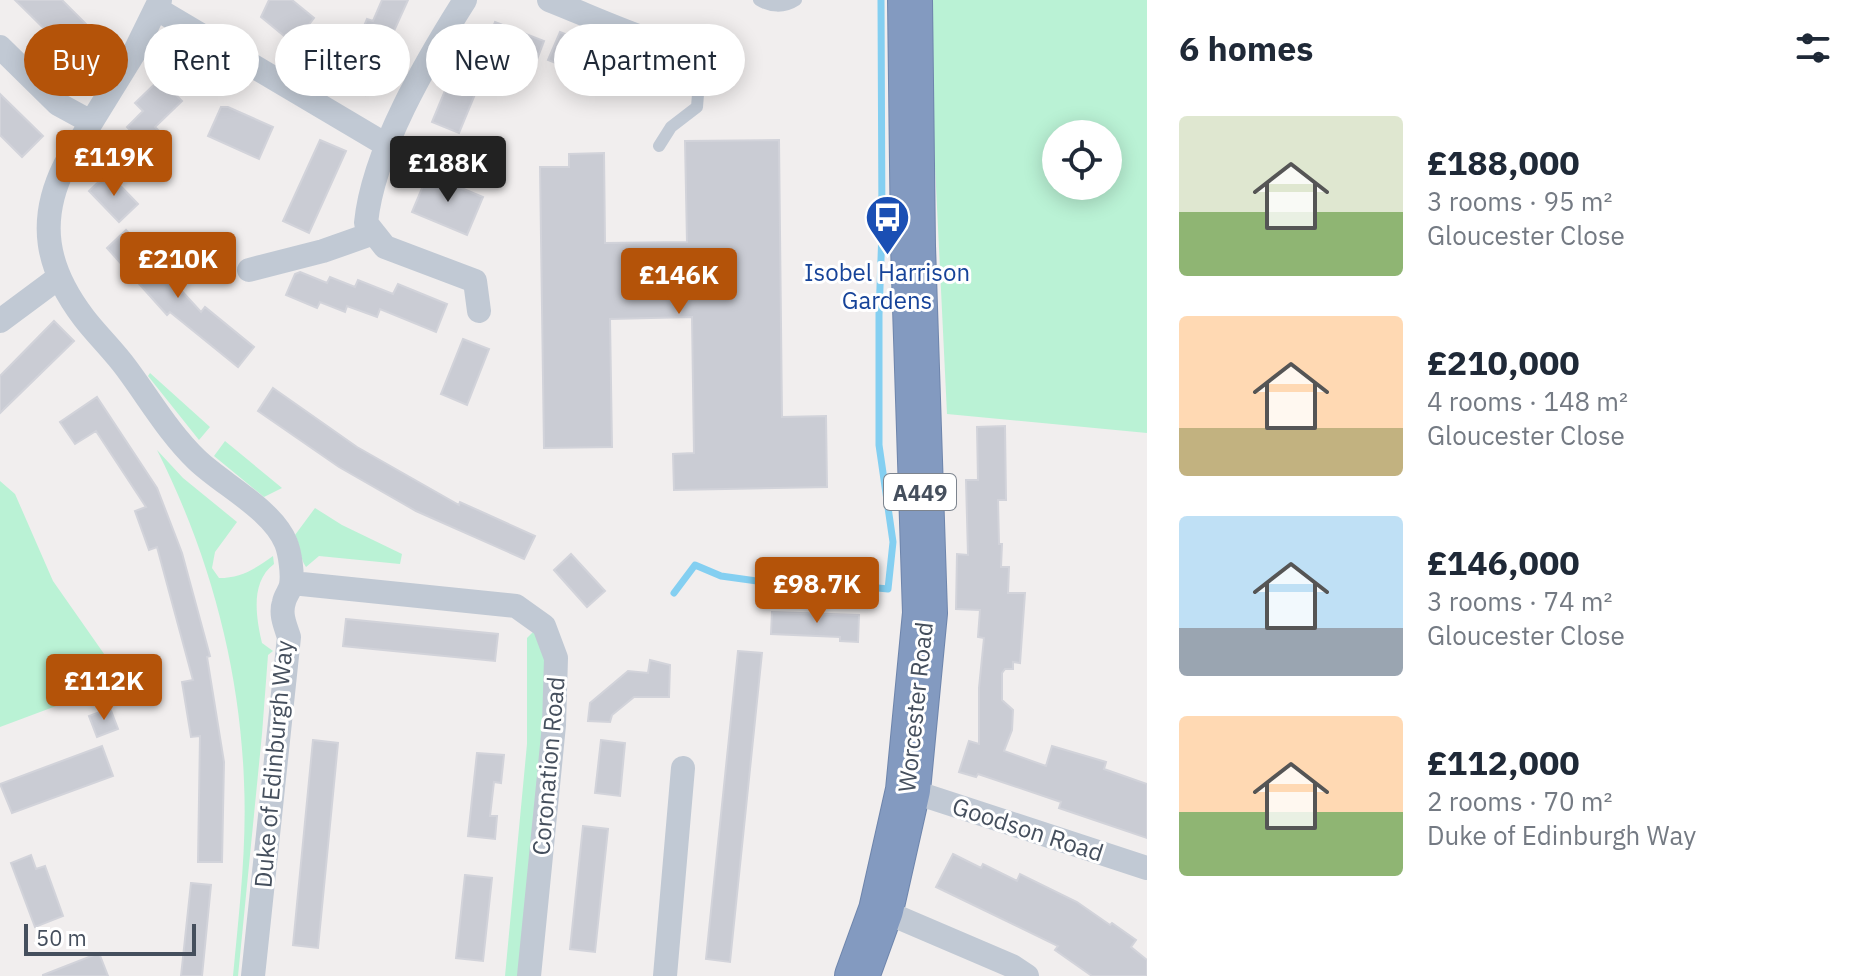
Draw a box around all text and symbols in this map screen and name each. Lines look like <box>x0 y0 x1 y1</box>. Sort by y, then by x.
chip: Buy <box>24 24 128 96</box>
chip: Rent <box>144 24 259 96</box>
chip: Filters <box>275 24 410 96</box>
chip: New <box>426 24 538 96</box>
chip: Apartment <box>554 24 745 96</box>
text: 6 homes <box>1179 26 1314 70</box>
icon: filters <box>1791 26 1835 70</box>
map controls <box>1042 120 1122 200</box>
button: locate <box>1042 120 1122 200</box>
pin: £119K <box>58 130 170 198</box>
pin: £188K <box>392 136 504 204</box>
text: £119K <box>74 139 154 173</box>
text: £188,000 <box>1427 140 1580 184</box>
text: £188K <box>408 145 488 179</box>
icon: home <box>1243 148 1339 244</box>
text: 3 rooms · 95 m² <box>1427 184 1612 218</box>
bus stop icon: Isobel Harrison Gardens <box>863 194 911 257</box>
text: Gloucester Close <box>1427 218 1625 252</box>
pin: £210K <box>122 232 234 300</box>
text: £210K <box>138 241 218 275</box>
pin: £146K <box>623 248 735 316</box>
place label: Isobel Harrison Gardens <box>804 256 970 316</box>
text: £146K <box>639 257 719 291</box>
text: £210,000 <box>1427 340 1580 384</box>
icon: home <box>1243 348 1339 444</box>
text: 4 rooms · 148 m² <box>1427 384 1628 418</box>
text: Gloucester Close <box>1427 418 1625 452</box>
road number: A449 <box>884 474 956 510</box>
text: £146,000 <box>1427 540 1580 584</box>
icon: home <box>1243 548 1339 644</box>
pin: £98.7K <box>752 557 882 625</box>
text: £98.7K <box>773 566 861 600</box>
text: 3 rooms · 74 m² <box>1427 584 1612 618</box>
text: Gloucester Close <box>1427 618 1625 652</box>
street label: Worcester Road <box>890 620 940 794</box>
street label: Duke of Edinburgh Way <box>246 639 300 889</box>
pin: £112K <box>48 654 160 722</box>
text: £112K <box>64 663 144 697</box>
street label: Coronation Road <box>524 675 572 857</box>
text: £112,000 <box>1427 740 1580 784</box>
icon: home <box>1243 748 1339 844</box>
text: 2 rooms · 70 m² <box>1427 784 1612 818</box>
street label: Goodson Road <box>948 790 1108 868</box>
text: Duke of Edinburgh Way <box>1427 818 1696 852</box>
scale bar <box>24 920 196 956</box>
text: 50 m <box>36 923 87 952</box>

